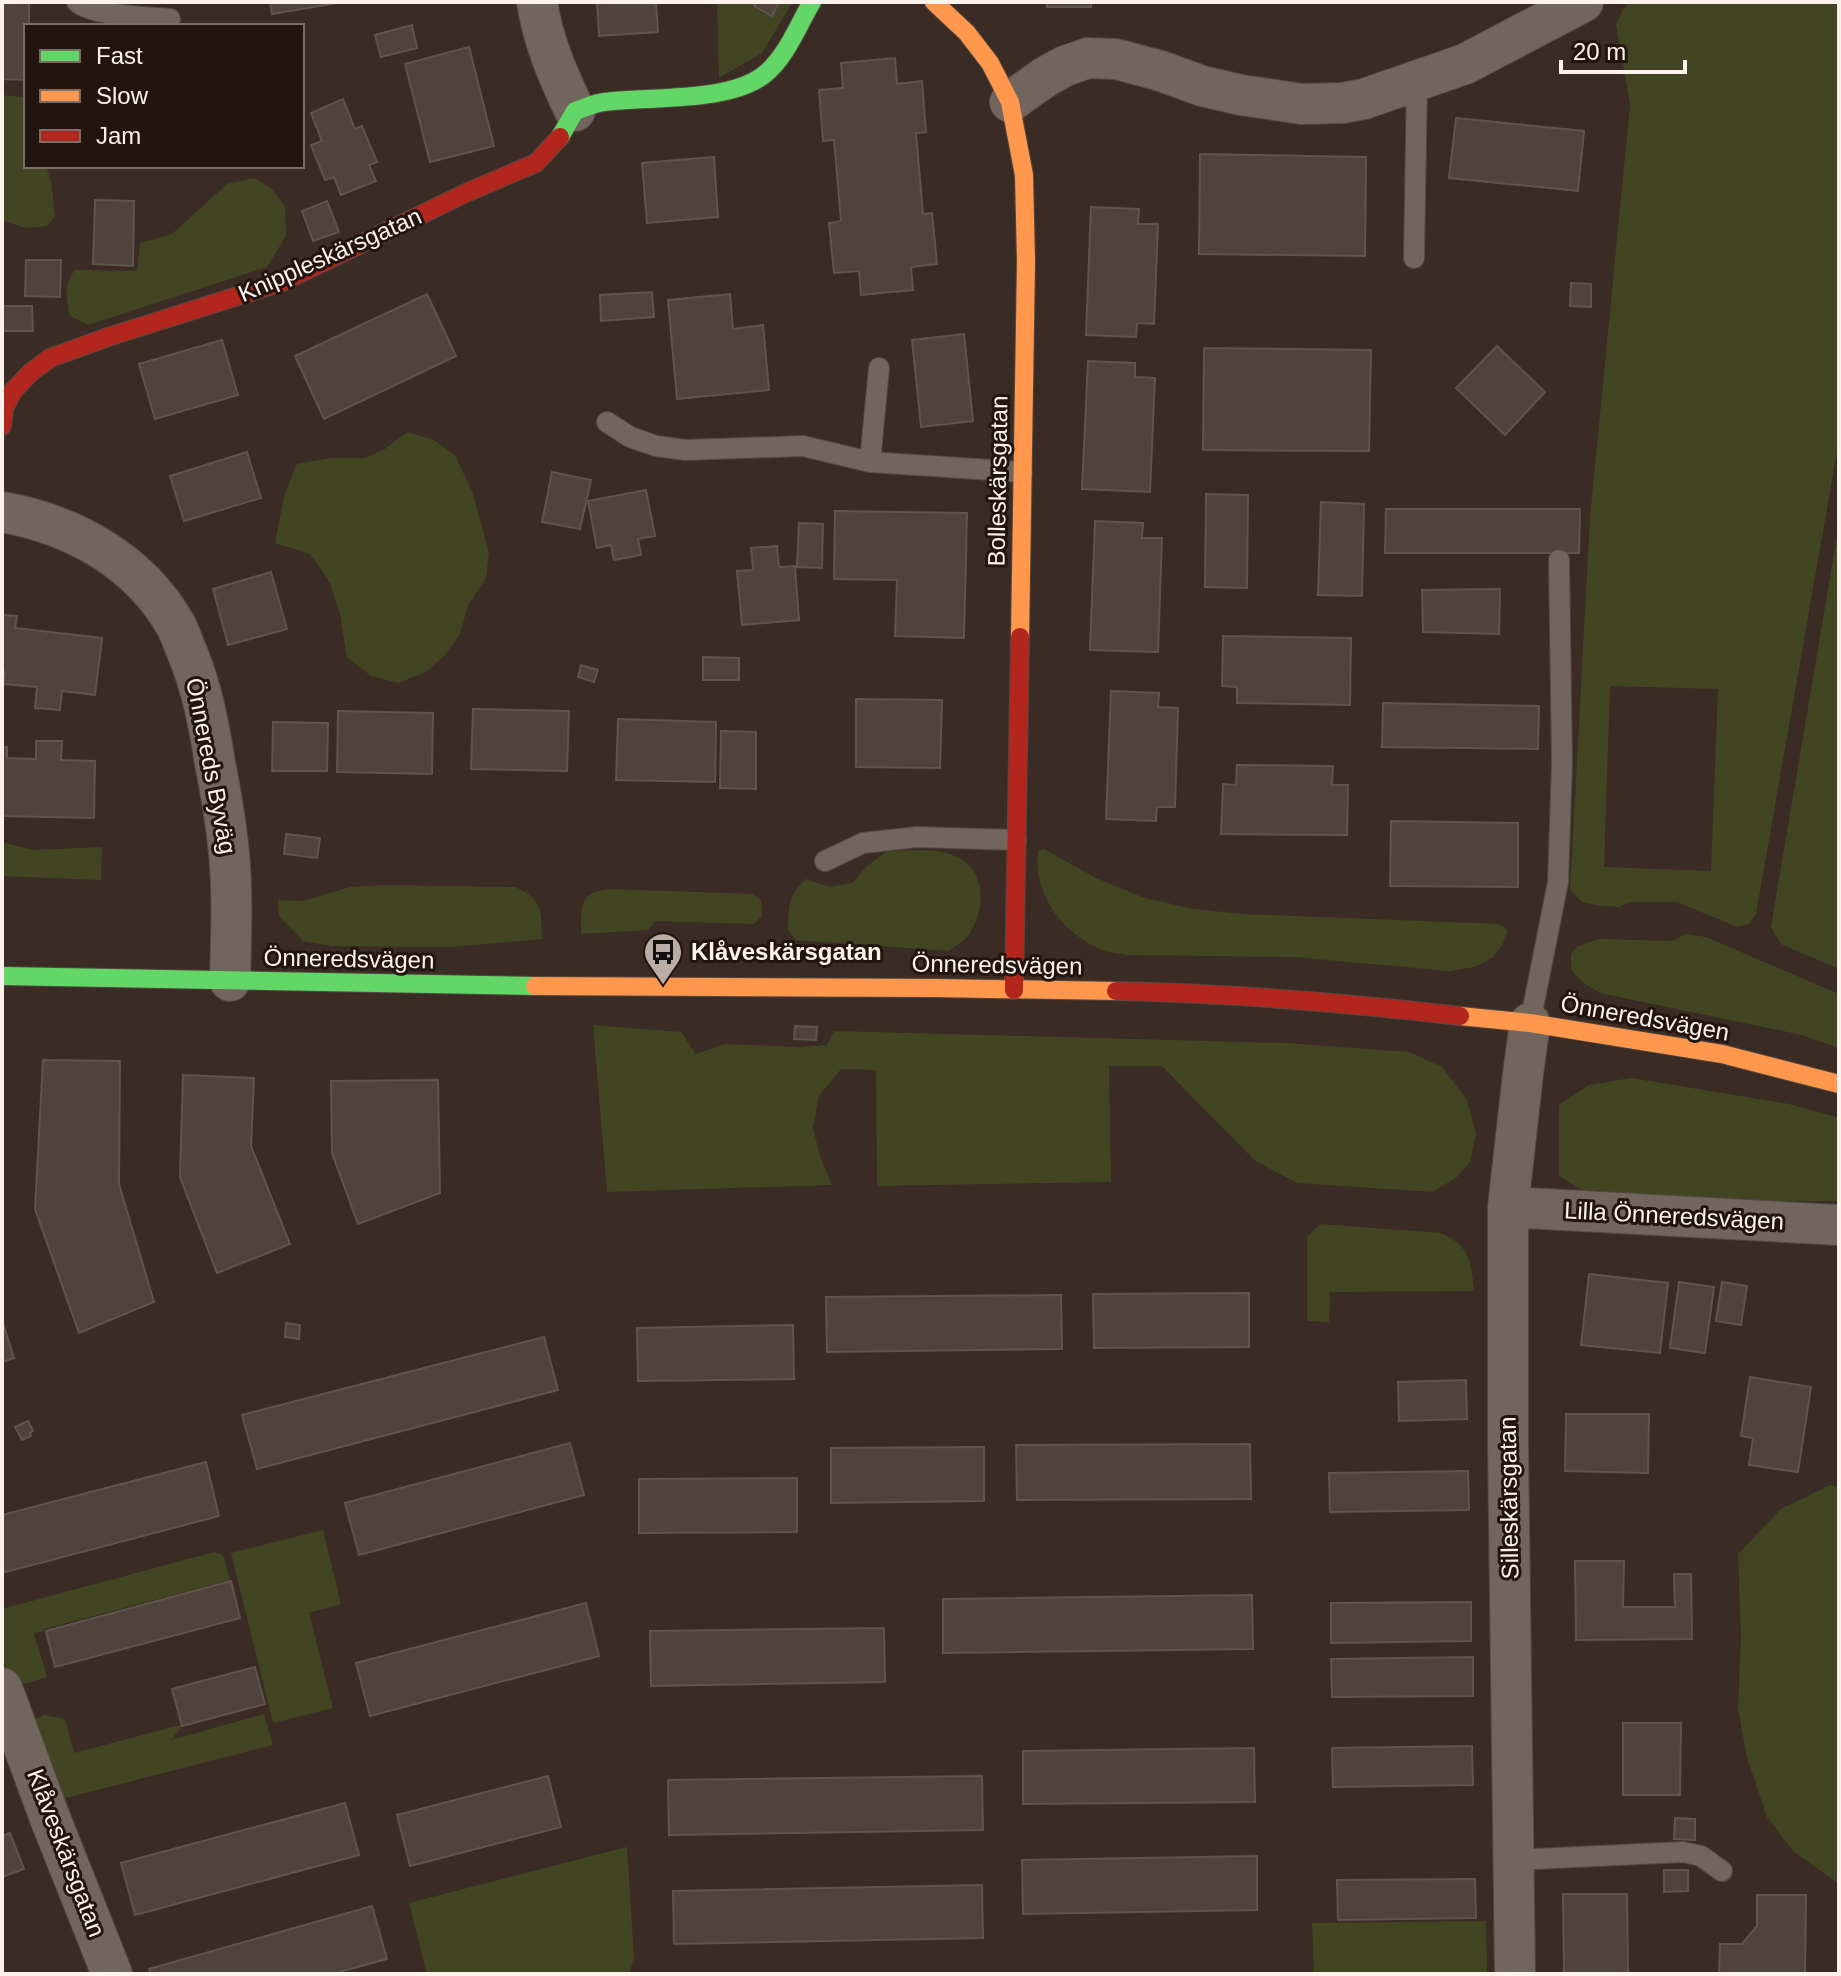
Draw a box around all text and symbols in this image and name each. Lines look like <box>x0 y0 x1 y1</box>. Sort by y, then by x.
legend <box>24 24 304 168</box>
scale bar <box>1561 24 1685 74</box>
text: 20 m <box>1573 38 1626 65</box>
text: Fast <box>96 42 143 69</box>
text: Slow <box>96 82 149 109</box>
text: Jam <box>96 122 141 149</box>
street label: Knippleskärsgatan <box>234 202 425 307</box>
street label: Bolleskärsgatan <box>983 395 1012 567</box>
street label: Önnereds Byväg <box>181 676 242 856</box>
bus stop icon: Klåveskärsgatan <box>642 931 684 986</box>
place label: Klåveskärsgatan <box>691 938 882 965</box>
street label: Önneredsvägen <box>263 944 435 973</box>
street label: Önneredsvägen <box>911 950 1083 979</box>
street label: Önneredsvägen <box>1559 989 1732 1046</box>
street label: Lilla Önneredsvägen <box>1563 1196 1785 1235</box>
street label: Silleskärsgatan <box>1494 1416 1523 1580</box>
street label: Klåveskärsgatan <box>22 1765 111 1940</box>

